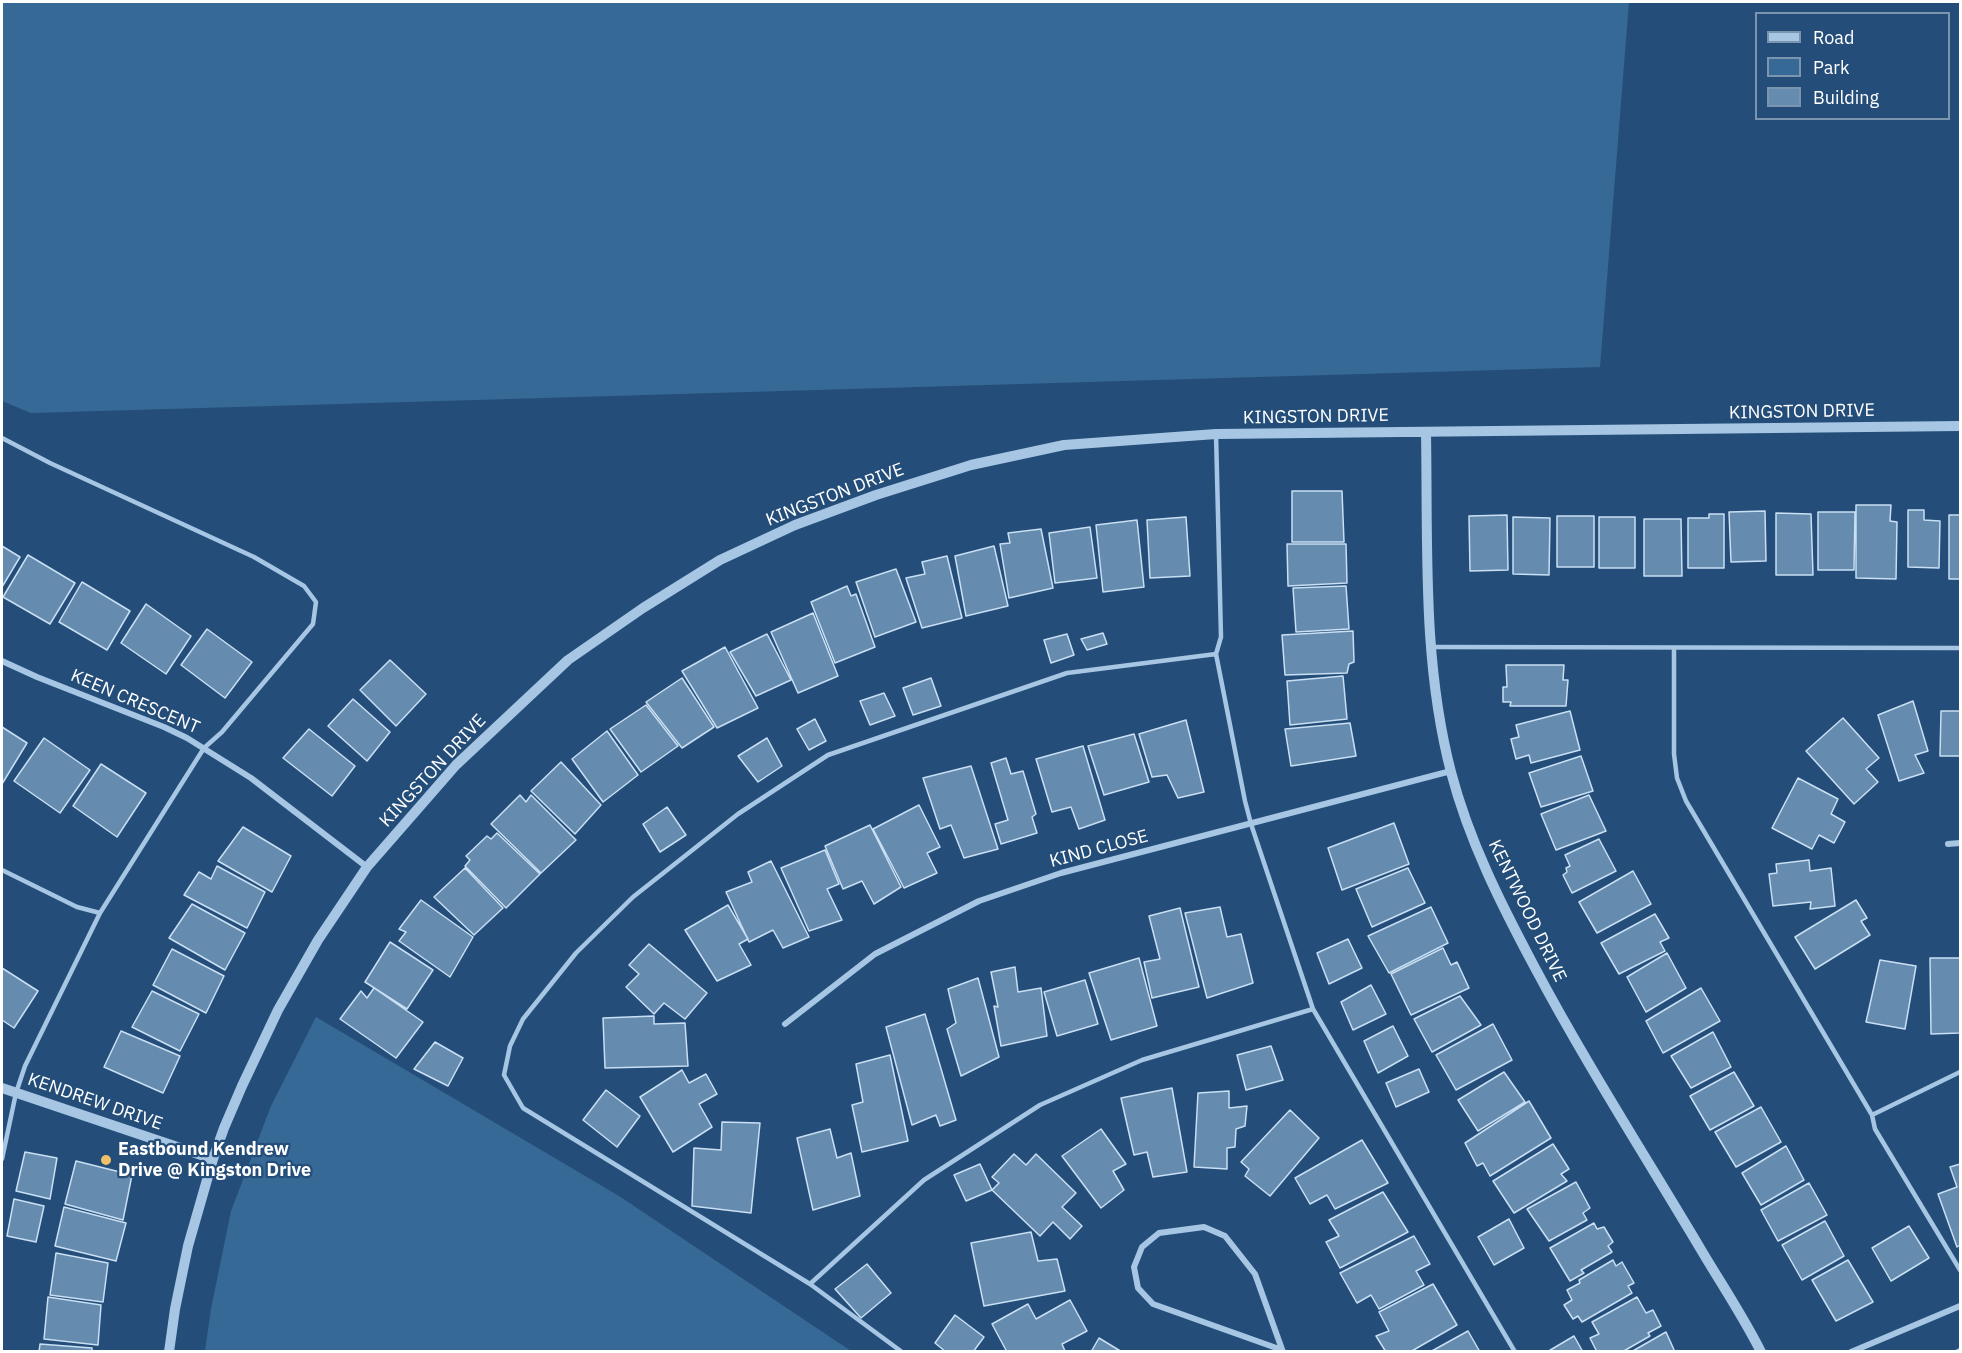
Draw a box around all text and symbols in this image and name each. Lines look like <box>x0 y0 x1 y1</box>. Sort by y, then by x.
legend <box>1755 12 1950 120</box>
text: Road <box>1813 26 1854 49</box>
text: Park <box>1813 56 1849 79</box>
text: Building <box>1813 86 1879 109</box>
street label: KINGSTON DRIVE <box>1729 400 1875 424</box>
street label: KINGSTON DRIVE <box>1243 405 1389 429</box>
street label: KINGSTON DRIVE <box>763 459 907 531</box>
street label: KEEN CRESCENT <box>67 665 203 739</box>
street label: KINGSTON DRIVE <box>375 710 491 832</box>
street label: KIND CLOSE <box>1047 825 1151 873</box>
street label: KENTWOOD DRIVE <box>1483 836 1571 986</box>
street label: KENDREW DRIVE <box>25 1069 165 1135</box>
place label: Eastbound Kendrew Drive @ Kingston Drive <box>118 1139 311 1182</box>
marker: Eastbound Kendrew Drive @ Kingston Drive <box>99 1153 113 1167</box>

